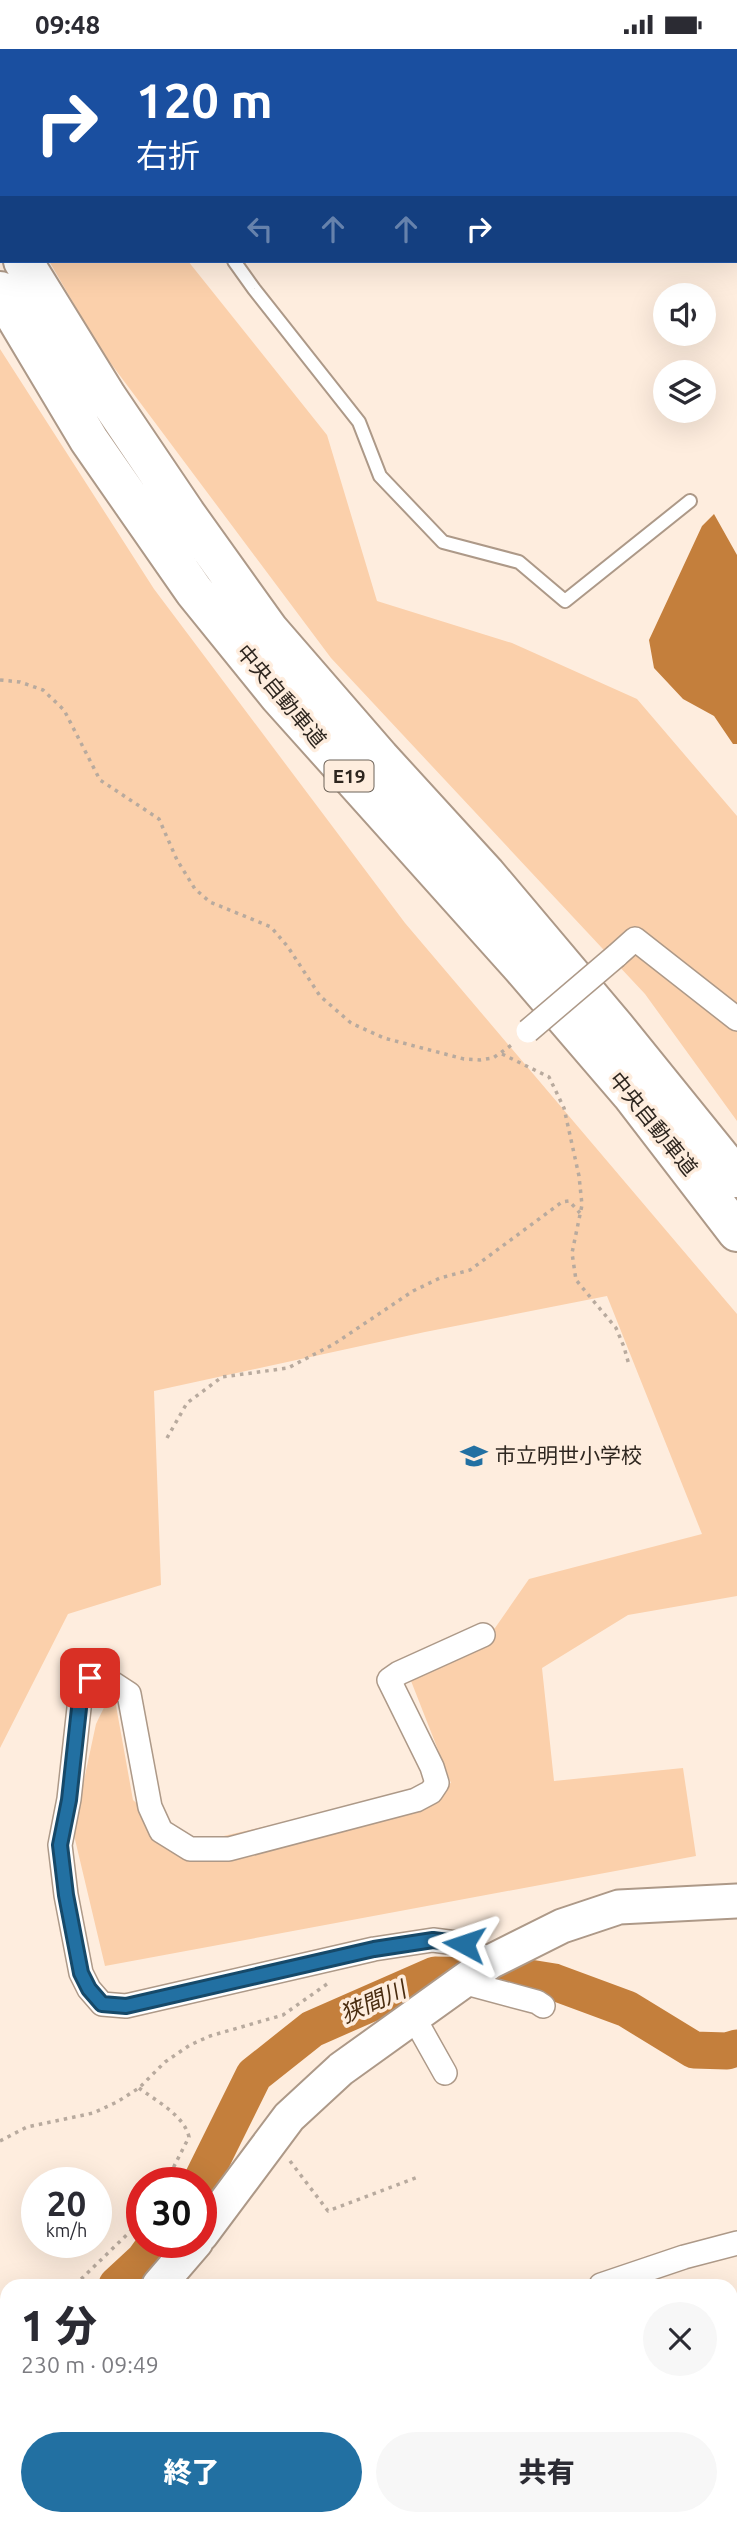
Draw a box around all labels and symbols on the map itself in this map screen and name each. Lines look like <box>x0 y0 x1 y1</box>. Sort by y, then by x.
street label: 中央自動車道 <box>232 639 331 751</box>
road number: E19 <box>324 761 374 791</box>
street label: 中央自動車道 <box>605 1067 703 1180</box>
school or university icon: 市立明世小学校 <box>459 1441 489 1471</box>
place label: 市立明世小学校 <box>495 1443 642 1467</box>
pin <box>60 1648 120 1708</box>
position arrow <box>427 1907 501 1981</box>
water label: 狭間川 <box>336 1975 412 2027</box>
speed limit sign: 30 <box>126 2167 217 2258</box>

